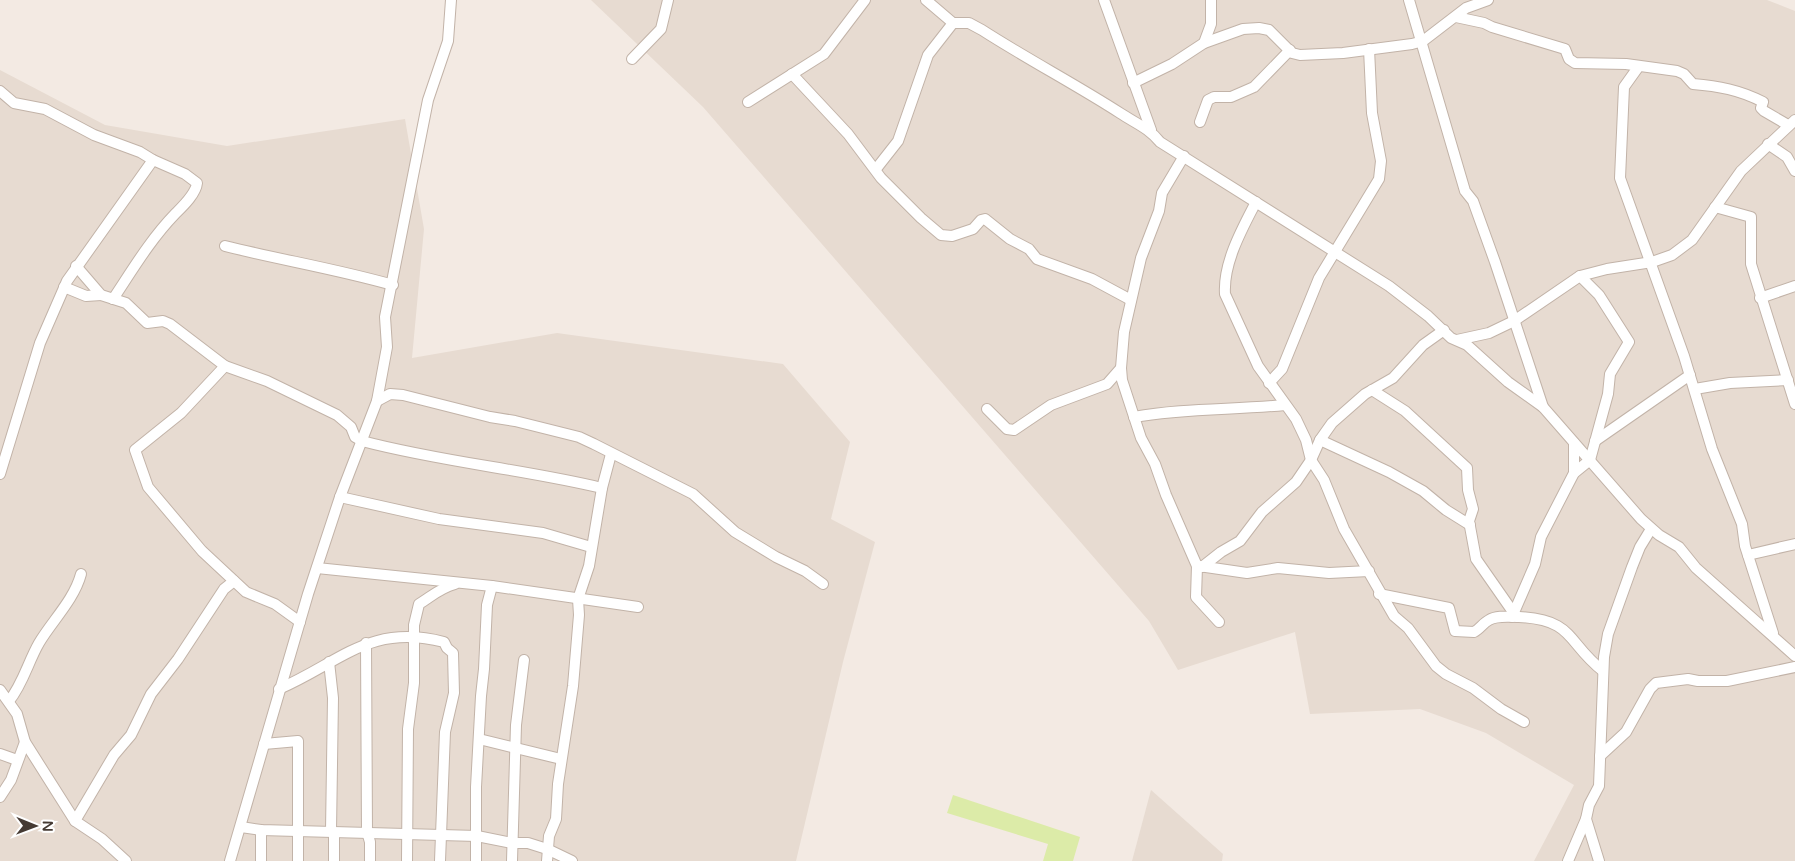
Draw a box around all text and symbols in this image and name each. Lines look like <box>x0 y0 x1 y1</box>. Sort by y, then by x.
north arrow <box>10 801 60 851</box>
text: N <box>39 820 56 832</box>

